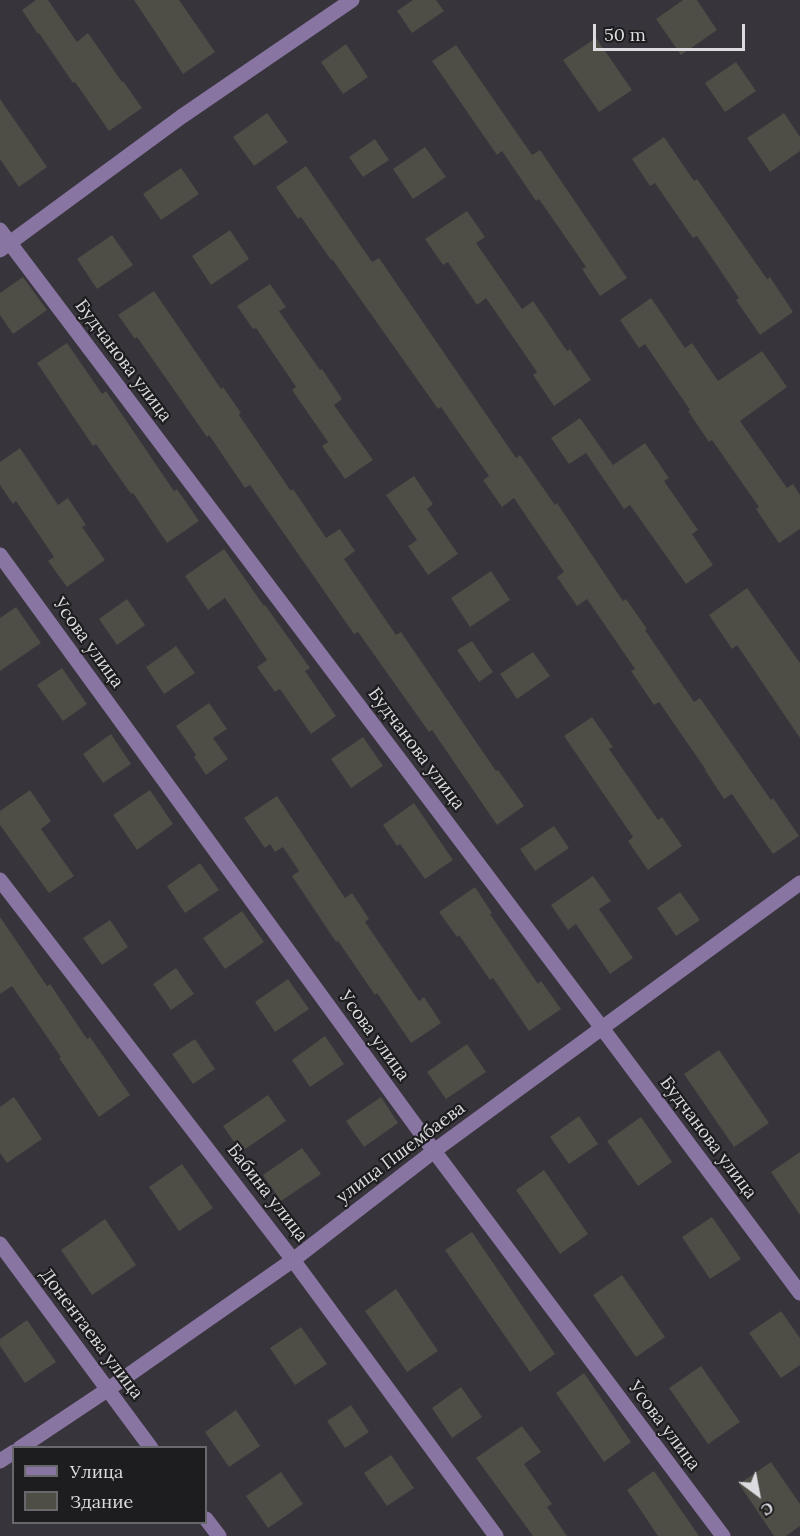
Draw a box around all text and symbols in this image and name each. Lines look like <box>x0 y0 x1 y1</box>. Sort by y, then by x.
scale bar <box>596 12 748 50</box>
text: 50 m <box>604 23 646 46</box>
street label: Будчанова улица <box>70 296 176 426</box>
street label: Усова улица <box>48 594 128 692</box>
street label: Будчанова улица <box>363 684 469 814</box>
street label: Усова улица <box>334 987 414 1085</box>
street label: Будчанова улица <box>655 1073 761 1203</box>
street label: улица Пшембаева <box>332 1098 470 1208</box>
street label: Бабина улица <box>222 1140 312 1246</box>
street label: Донентаева улица <box>35 1264 147 1404</box>
street label: Усова улица <box>623 1377 705 1475</box>
legend <box>12 1446 207 1524</box>
text: Улица <box>70 1460 123 1483</box>
north arrow <box>728 1464 788 1524</box>
text: Здание <box>70 1490 133 1513</box>
text: С <box>758 1498 778 1521</box>

